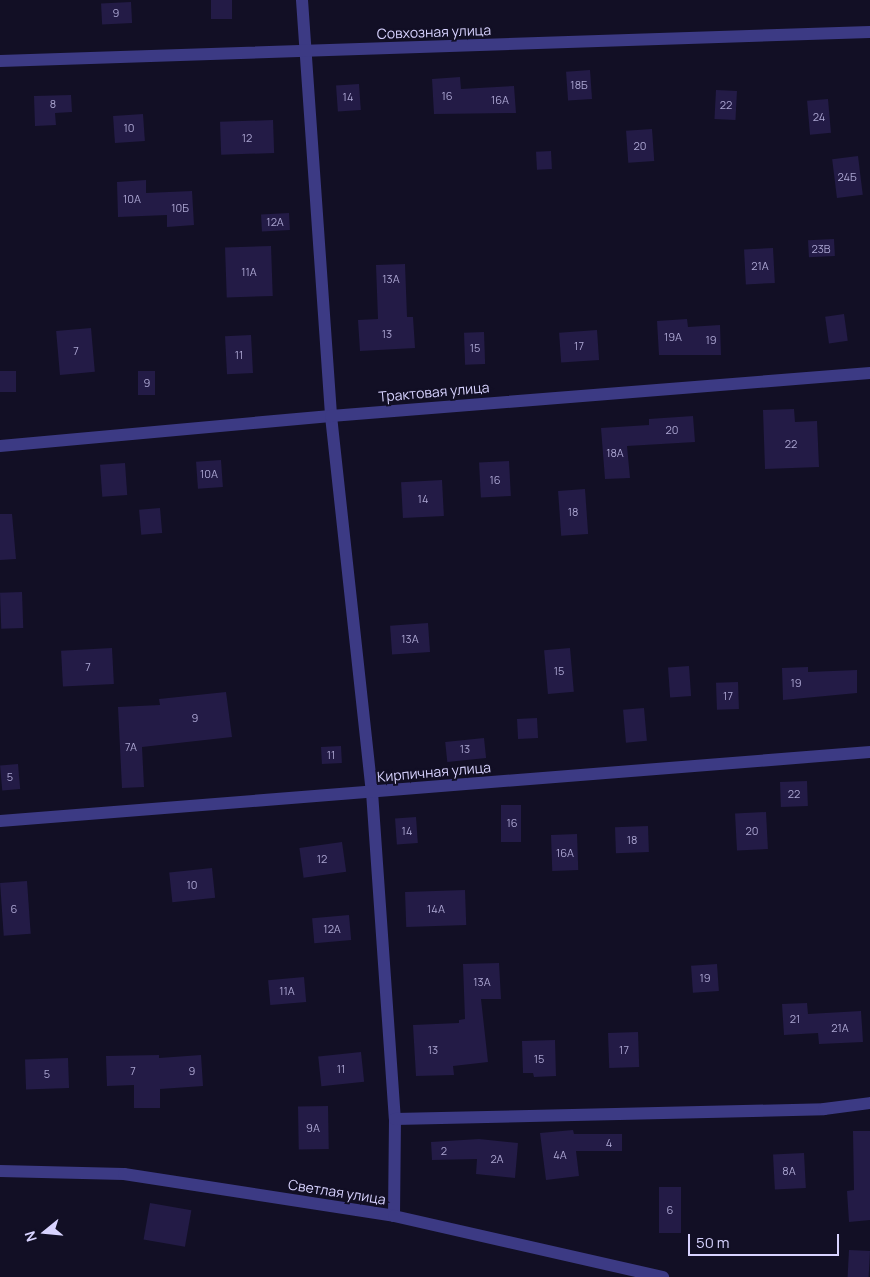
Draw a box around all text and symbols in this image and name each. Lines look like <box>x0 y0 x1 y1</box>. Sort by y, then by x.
house number: 9 <box>113 6 119 20</box>
street label: Совхозная улица <box>377 22 491 42</box>
house number: 18Б <box>570 78 588 92</box>
house number: 16 <box>441 89 453 103</box>
house number: 14 <box>343 90 353 104</box>
house number: 16А <box>491 93 509 107</box>
house number: 8 <box>50 97 56 111</box>
house number: 22 <box>720 98 732 112</box>
house number: 24 <box>813 110 825 124</box>
house number: 10 <box>124 121 134 135</box>
house number: 12 <box>242 131 252 145</box>
house number: 20 <box>634 139 646 153</box>
house number: 24Б <box>837 170 857 184</box>
house number: 10А <box>123 192 141 206</box>
house number: 10Б <box>171 201 189 215</box>
house number: 12А <box>266 215 284 229</box>
house number: 23В <box>811 242 831 256</box>
house number: 21А <box>751 259 769 273</box>
house number: 11А <box>241 265 257 279</box>
house number: 13А <box>382 272 400 286</box>
house number: 13 <box>382 327 392 341</box>
house number: 19А <box>664 330 682 344</box>
house number: 19 <box>705 333 717 347</box>
house number: 17 <box>574 339 584 353</box>
house number: 15 <box>470 341 480 355</box>
house number: 7 <box>73 344 79 358</box>
house number: 11 <box>235 348 243 362</box>
house number: 9 <box>144 376 150 390</box>
street label: Трактовая улица <box>378 379 490 405</box>
house number: 20 <box>666 423 678 437</box>
house number: 22 <box>785 437 797 451</box>
house number: 18А <box>606 446 624 460</box>
house number: 10А <box>200 467 218 481</box>
house number: 16 <box>489 473 501 487</box>
house number: 14 <box>418 492 428 506</box>
house number: 18 <box>568 505 578 519</box>
house number: 13А <box>401 632 419 646</box>
house number: 7 <box>85 660 91 674</box>
house number: 15 <box>554 664 564 678</box>
house number: 19 <box>790 676 802 690</box>
house number: 17 <box>723 689 733 703</box>
house number: 9 <box>192 711 198 725</box>
house number: 7А <box>125 740 137 754</box>
house number: 13 <box>460 742 470 756</box>
house number: 11 <box>327 748 335 762</box>
street label: Кирпичная улица <box>376 759 492 785</box>
house number: 5 <box>7 770 13 784</box>
house number: 22 <box>788 787 800 801</box>
house number: 16 <box>506 816 518 830</box>
house number: 14 <box>402 824 412 838</box>
house number: 20 <box>746 824 758 838</box>
house number: 18 <box>627 833 637 847</box>
house number: 16А <box>556 846 574 860</box>
house number: 12 <box>317 852 327 866</box>
house number: 10 <box>187 878 197 892</box>
house number: 6 <box>11 902 17 916</box>
house number: 14А <box>427 902 445 916</box>
house number: 12А <box>323 922 341 936</box>
house number: 19 <box>699 971 711 985</box>
house number: 13А <box>473 975 491 989</box>
house number: 11А <box>279 984 295 998</box>
house number: 21 <box>790 1012 800 1026</box>
house number: 21А <box>831 1021 849 1035</box>
house number: 13 <box>428 1043 438 1057</box>
house number: 17 <box>619 1043 629 1057</box>
house number: 15 <box>534 1052 544 1066</box>
house number: 11 <box>337 1062 345 1076</box>
house number: 7 <box>130 1064 136 1078</box>
house number: 9 <box>189 1064 195 1078</box>
house number: 5 <box>44 1067 50 1081</box>
house number: 9А <box>306 1121 320 1135</box>
house number: 4 <box>606 1136 612 1150</box>
house number: 2 <box>441 1144 447 1158</box>
house number: 4А <box>553 1148 567 1162</box>
house number: 2А <box>490 1152 504 1166</box>
house number: 8А <box>782 1164 796 1178</box>
street label: Светлая улица <box>287 1176 387 1208</box>
house number: 6 <box>667 1203 673 1217</box>
north arrow <box>20 1207 70 1257</box>
scale bar <box>690 1224 841 1256</box>
text: N <box>20 1229 41 1244</box>
text: 50 m <box>696 1232 730 1253</box>

